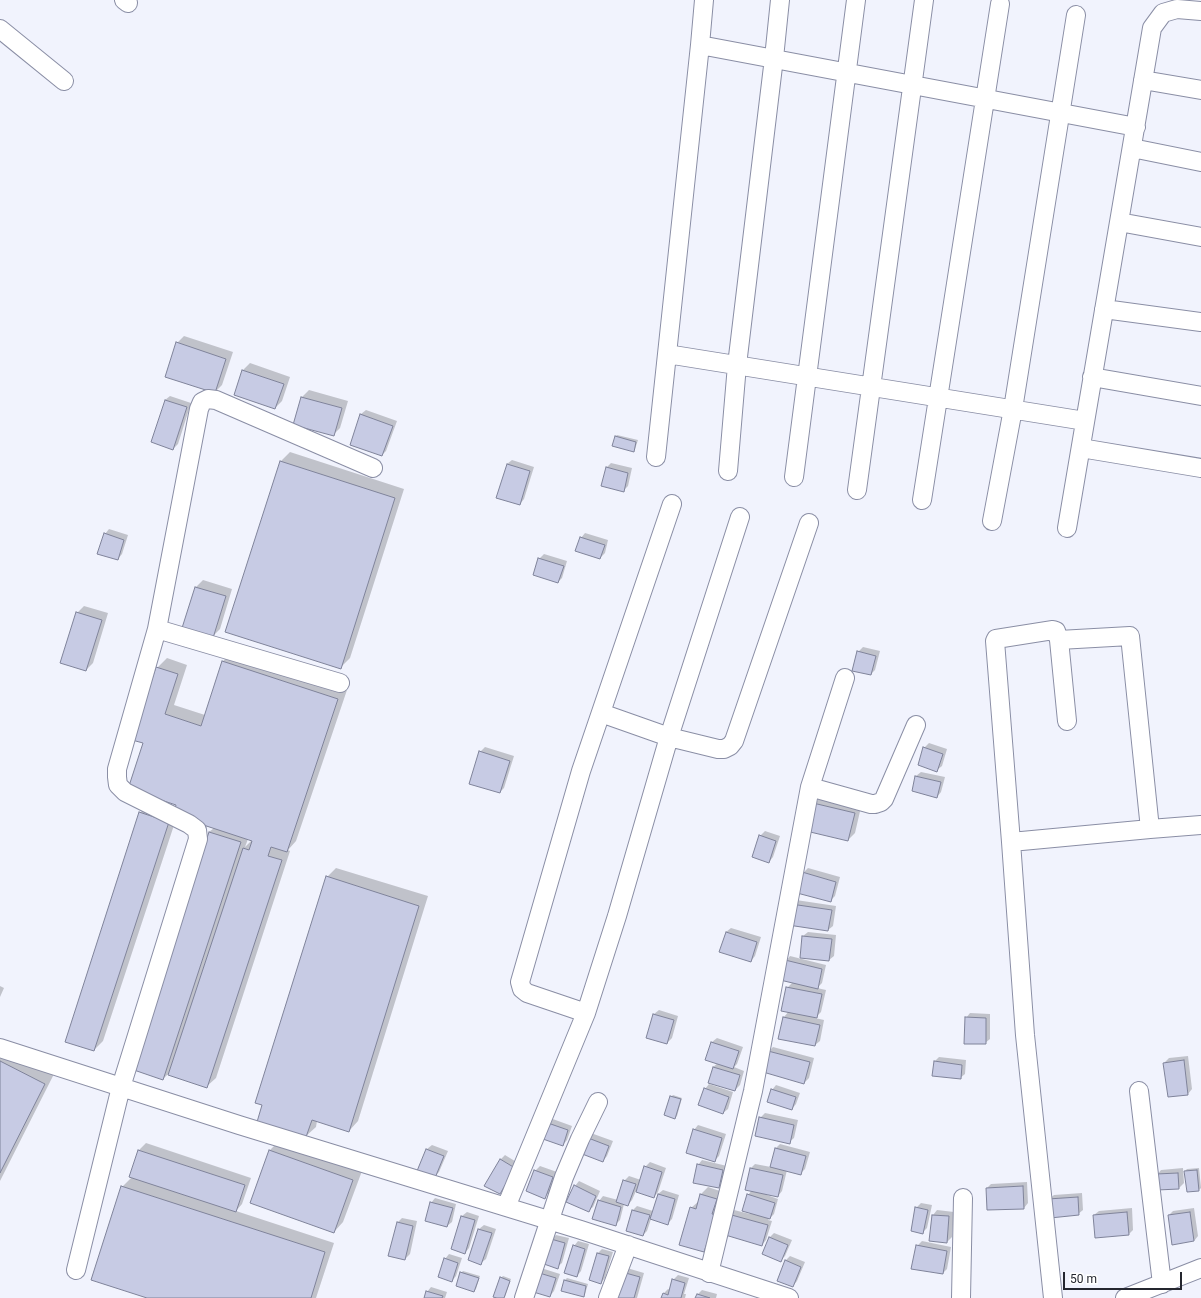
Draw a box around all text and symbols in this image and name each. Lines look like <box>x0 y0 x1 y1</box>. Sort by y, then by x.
scale bar <box>1065 1264 1184 1290</box>
text: 50 m <box>1070 1272 1097 1286</box>

